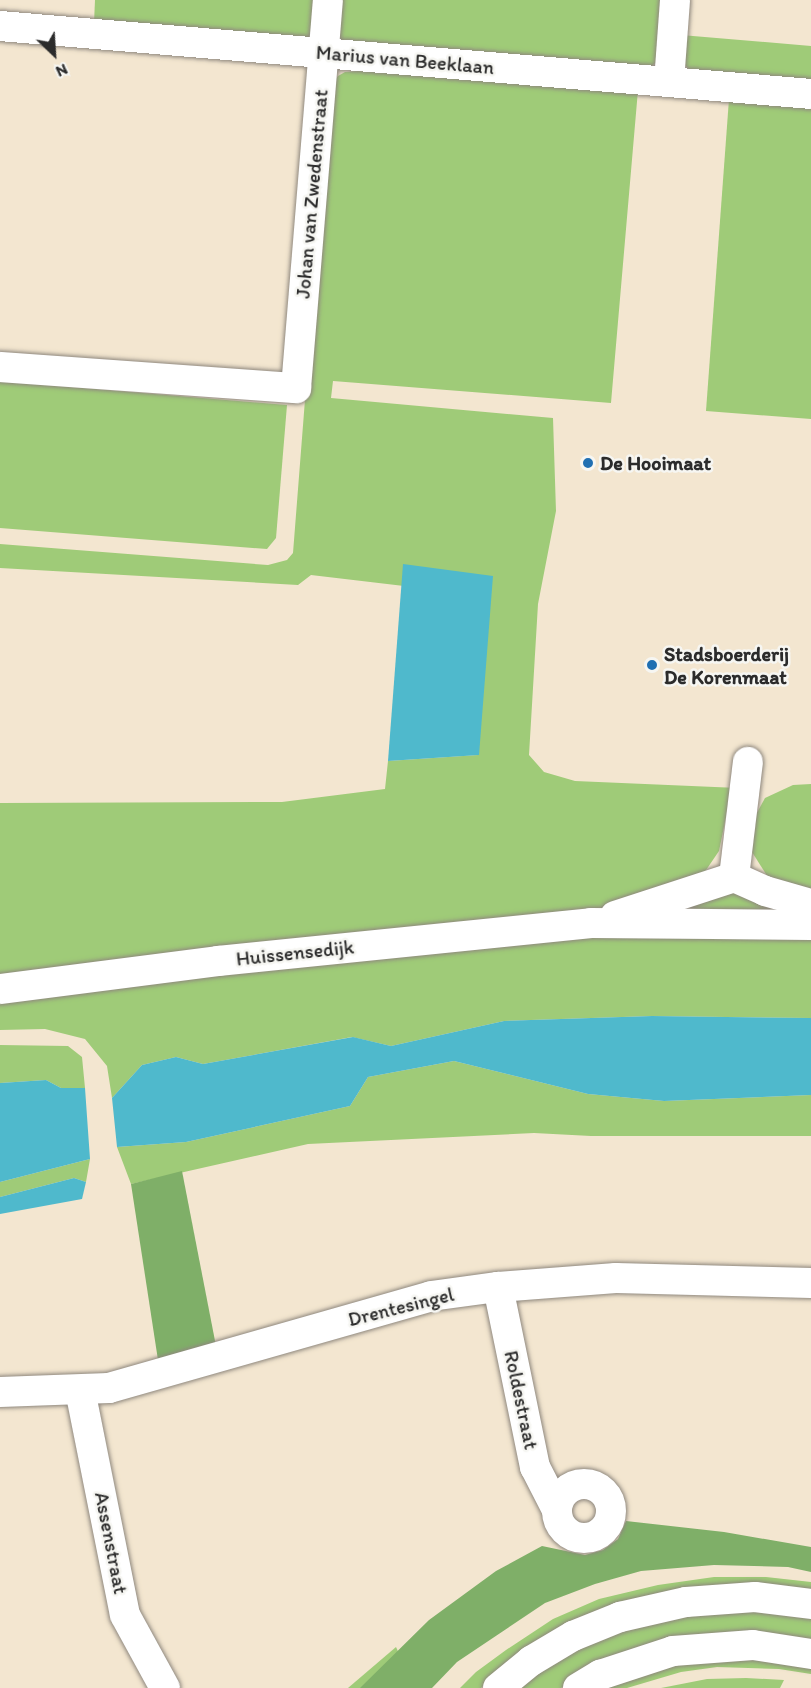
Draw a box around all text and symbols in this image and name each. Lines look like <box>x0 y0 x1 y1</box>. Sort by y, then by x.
north arrow <box>24 24 84 84</box>
street label: Marius van Beeklaan <box>315 40 495 80</box>
text: N <box>53 60 71 82</box>
street label: Johan van Zwedenstraat <box>291 89 333 299</box>
place label: De Hooimaat <box>600 451 711 475</box>
marker: De Hooimaat <box>581 456 595 470</box>
place label: Stadsboerderij De Korenmaat <box>664 642 789 689</box>
marker: Stadsboerderij De Korenmaat <box>645 658 659 672</box>
street label: Huissensedijk <box>235 935 355 971</box>
street label: Drentesingel <box>345 1282 457 1332</box>
street label: Roldestraat <box>499 1348 543 1452</box>
street label: Assenstraat <box>89 1490 133 1596</box>

